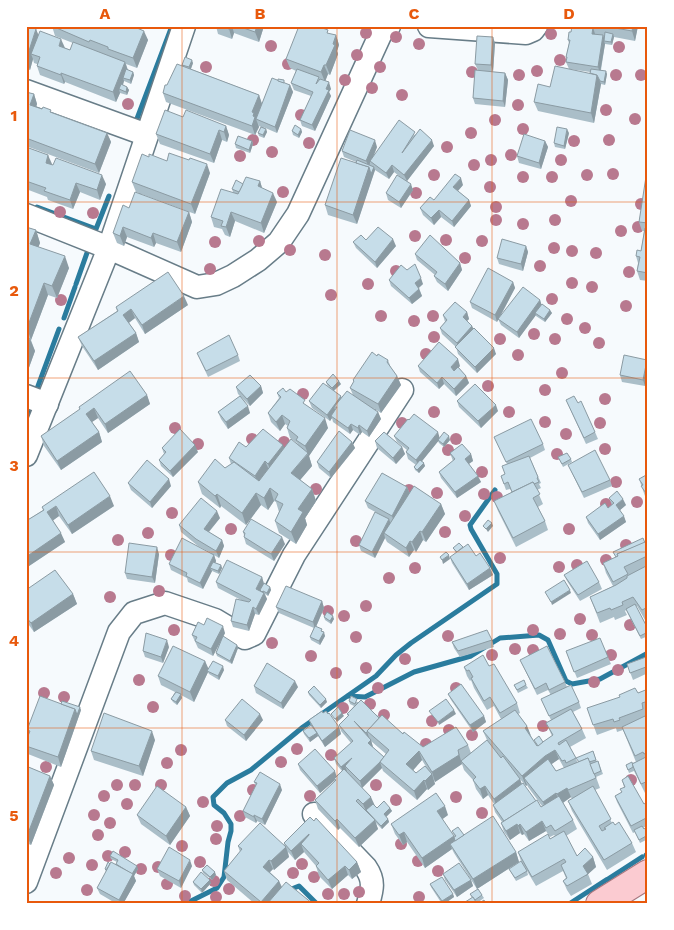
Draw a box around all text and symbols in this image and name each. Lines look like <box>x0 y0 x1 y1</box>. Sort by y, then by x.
text: A <box>100 4 111 23</box>
text: B <box>255 4 266 23</box>
text: C <box>409 4 420 23</box>
text: D <box>563 4 575 23</box>
text: 1 <box>11 106 17 125</box>
text: 2 <box>9 281 19 300</box>
text: 3 <box>9 456 19 475</box>
text: 4 <box>9 631 19 650</box>
text: 5 <box>9 806 19 825</box>

